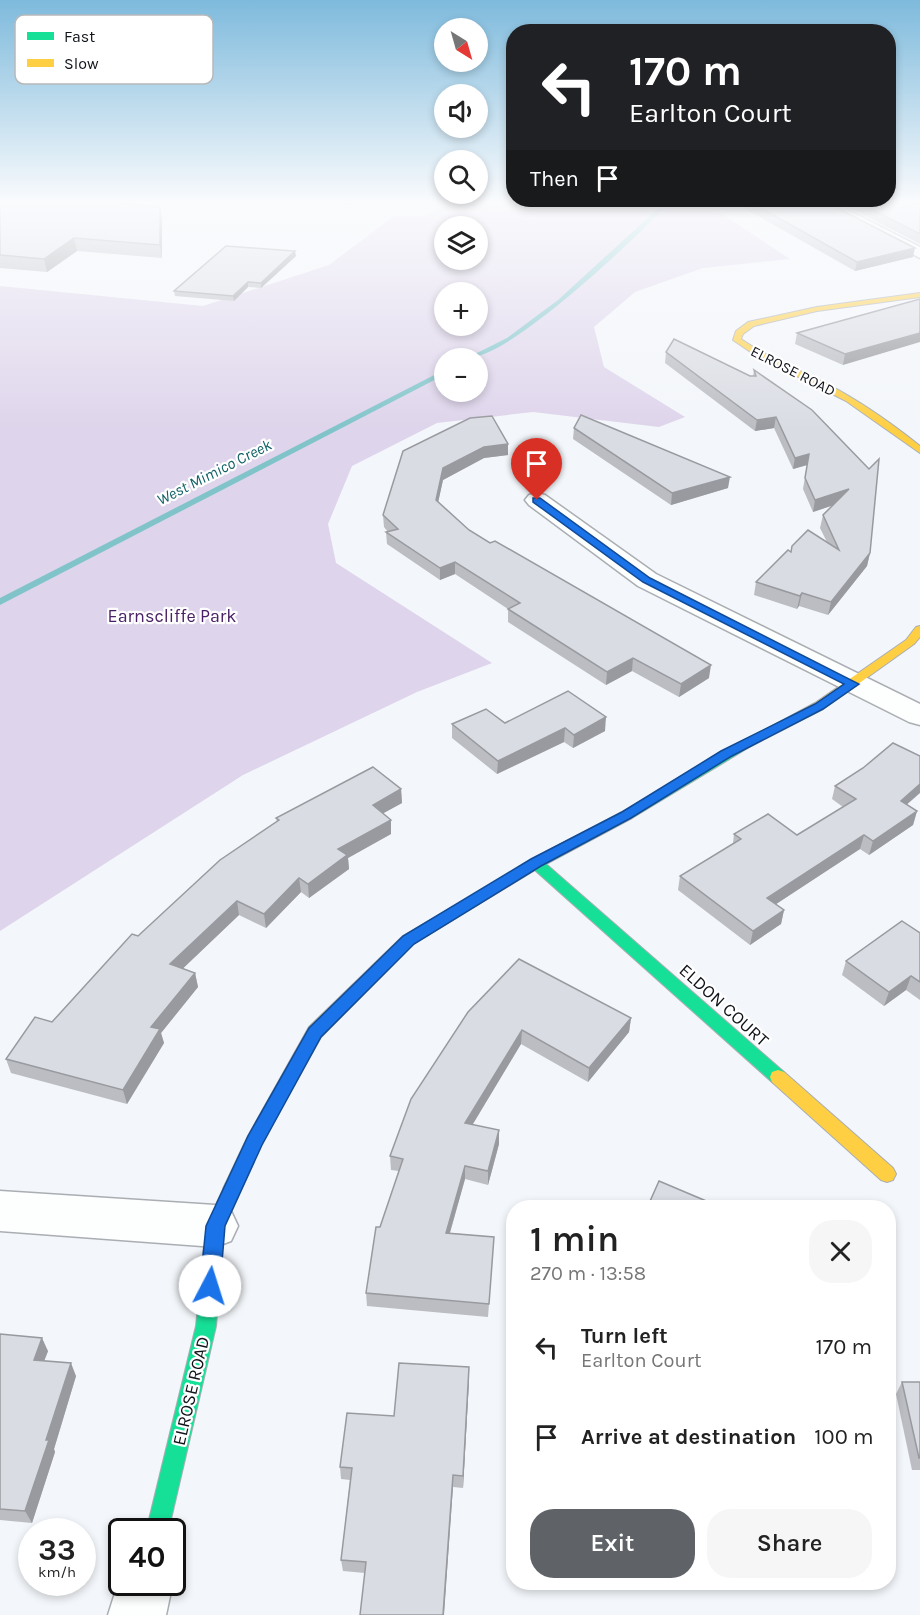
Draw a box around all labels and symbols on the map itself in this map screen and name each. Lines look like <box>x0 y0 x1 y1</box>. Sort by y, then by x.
legend <box>15 15 213 84</box>
north arrow <box>434 18 488 72</box>
text: Fast <box>64 27 95 46</box>
text: Slow <box>64 54 99 73</box>
street label: ELROSE ROAD <box>748 342 838 400</box>
water label: West Mimico Creek <box>153 434 275 509</box>
pin <box>511 438 562 500</box>
park label: Earnscliffe Park <box>108 605 236 627</box>
street label: ELDON COURT <box>675 959 773 1051</box>
position arrow <box>178 1254 242 1318</box>
street label: ELROSE ROAD <box>168 1334 214 1448</box>
speed limit sign: 40 <box>108 1518 186 1596</box>

